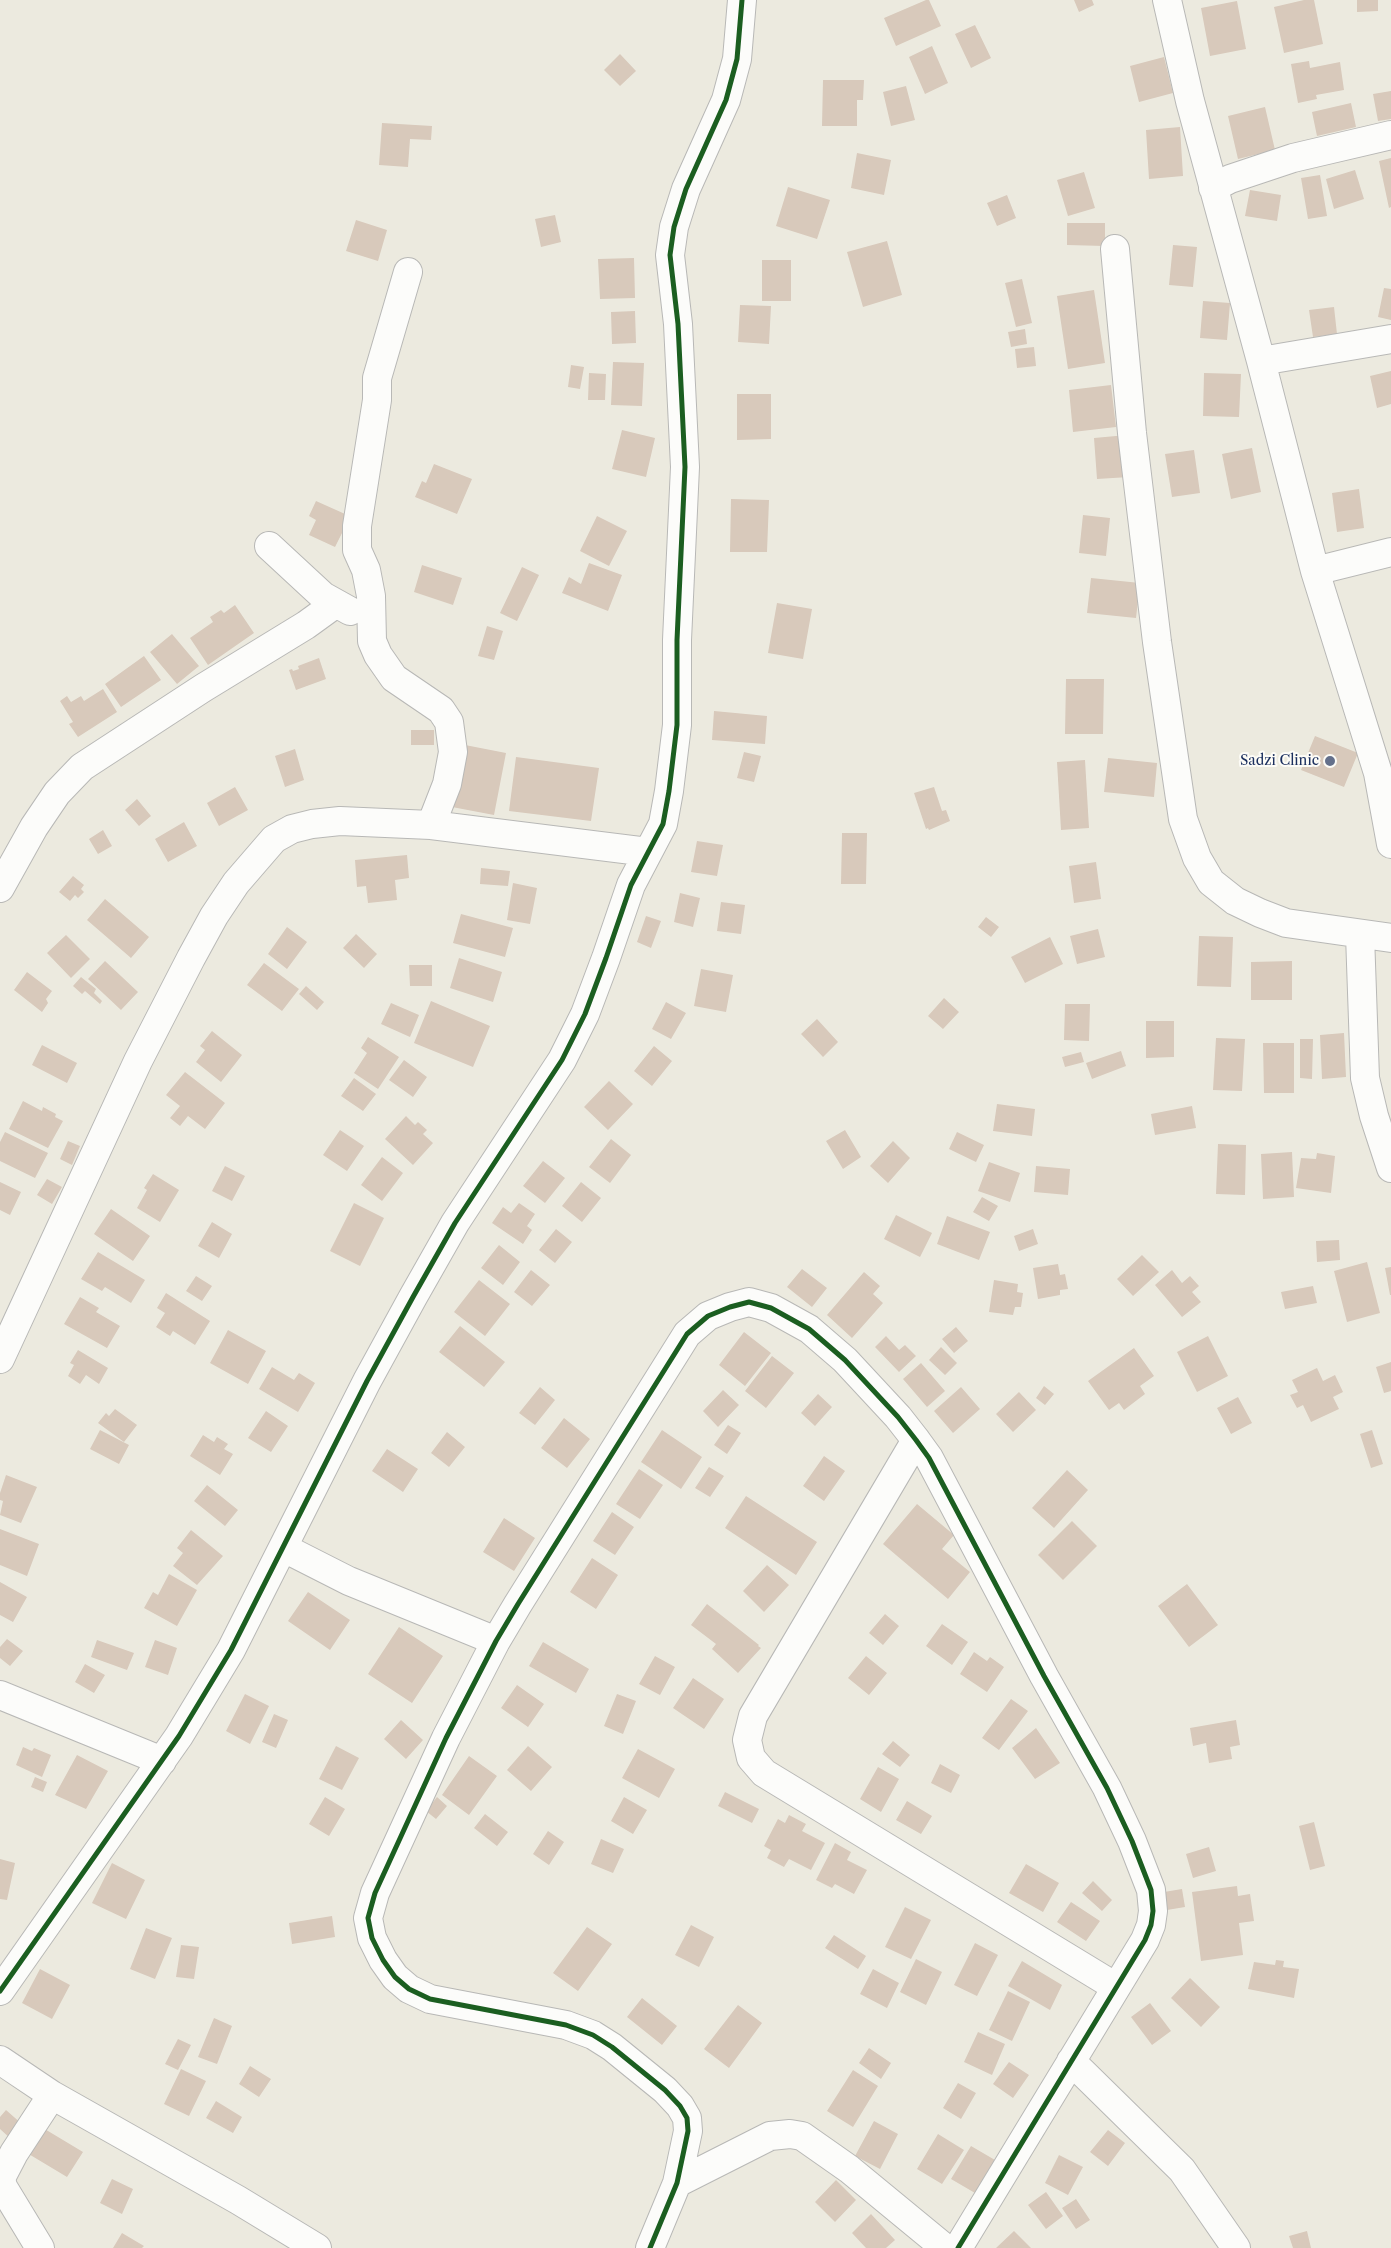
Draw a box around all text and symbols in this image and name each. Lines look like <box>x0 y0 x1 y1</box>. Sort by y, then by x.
place label: Sadzi Clinic <box>1240 753 1319 769</box>
marker: Sadzi Clinic <box>1323 754 1337 768</box>

